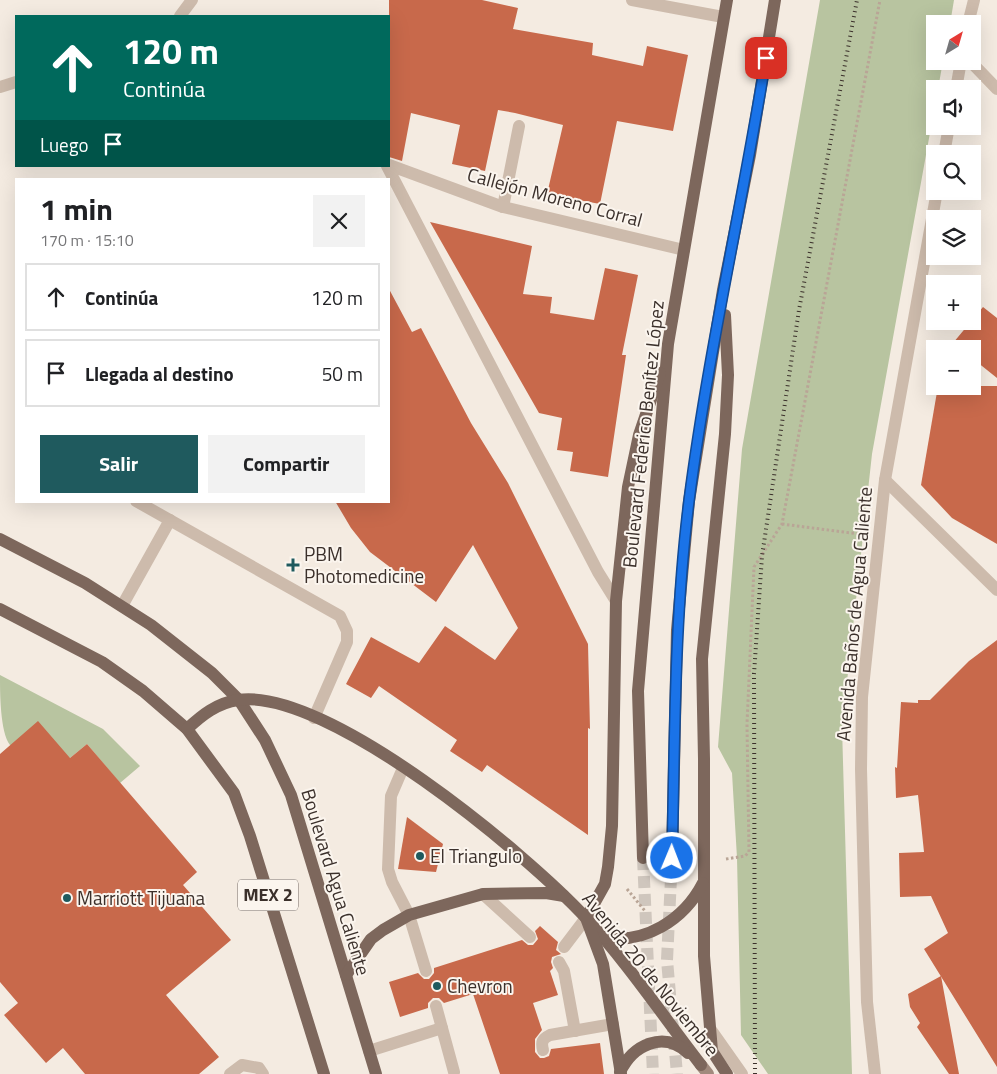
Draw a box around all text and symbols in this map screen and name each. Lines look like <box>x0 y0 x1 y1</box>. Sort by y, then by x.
north arrow <box>926 15 981 70</box>
map controls <box>926 15 981 395</box>
text: 120 m <box>123 24 219 78</box>
icon: ahead <box>40 35 105 100</box>
pin <box>745 37 787 79</box>
icon: arrive <box>752 44 780 72</box>
text: Continúa <box>123 72 205 106</box>
button: sound <box>926 80 981 135</box>
text: Luego <box>40 130 89 159</box>
icon: arrive <box>99 130 127 158</box>
button: search <box>926 145 981 200</box>
street label: Callejón Moreno Corral <box>464 159 646 234</box>
text: 1 min <box>40 186 113 232</box>
button: close <box>313 195 365 247</box>
button: layers <box>926 210 981 265</box>
text: 170 m · 15:10 <box>40 228 134 252</box>
button: + <box>926 275 981 330</box>
icon: ahead <box>42 283 70 311</box>
text: Continúa <box>85 283 158 312</box>
text: 120 m <box>311 283 363 312</box>
street label: Boulevard Federico Benítez López <box>614 299 671 569</box>
button: − <box>926 340 981 395</box>
icon: arrive <box>42 359 70 387</box>
text: Llegada al destino <box>85 359 234 388</box>
text: 50 m <box>322 359 363 388</box>
button: Salir <box>40 435 198 493</box>
button: Compartir <box>208 435 365 493</box>
street label: Avenida Baños de Agua Caliente <box>828 486 879 742</box>
place label: PBM Photomedicine <box>304 539 424 590</box>
marker: PBM Photomedicine <box>286 558 300 572</box>
street label: Boulevard Agua Caliente <box>294 785 379 979</box>
position arrow <box>645 831 697 883</box>
place label: El Triangulo <box>430 841 522 870</box>
marker: El Triangulo <box>414 850 426 862</box>
road number: MEX 2 <box>238 880 298 910</box>
place label: Marriott Tijuana <box>77 883 205 912</box>
street label: Avenida 20 de Noviembre <box>576 885 727 1062</box>
marker: Marriott Tijuana <box>61 892 73 904</box>
place label: Chevron <box>447 971 513 1000</box>
marker: Chevron <box>431 980 443 992</box>

